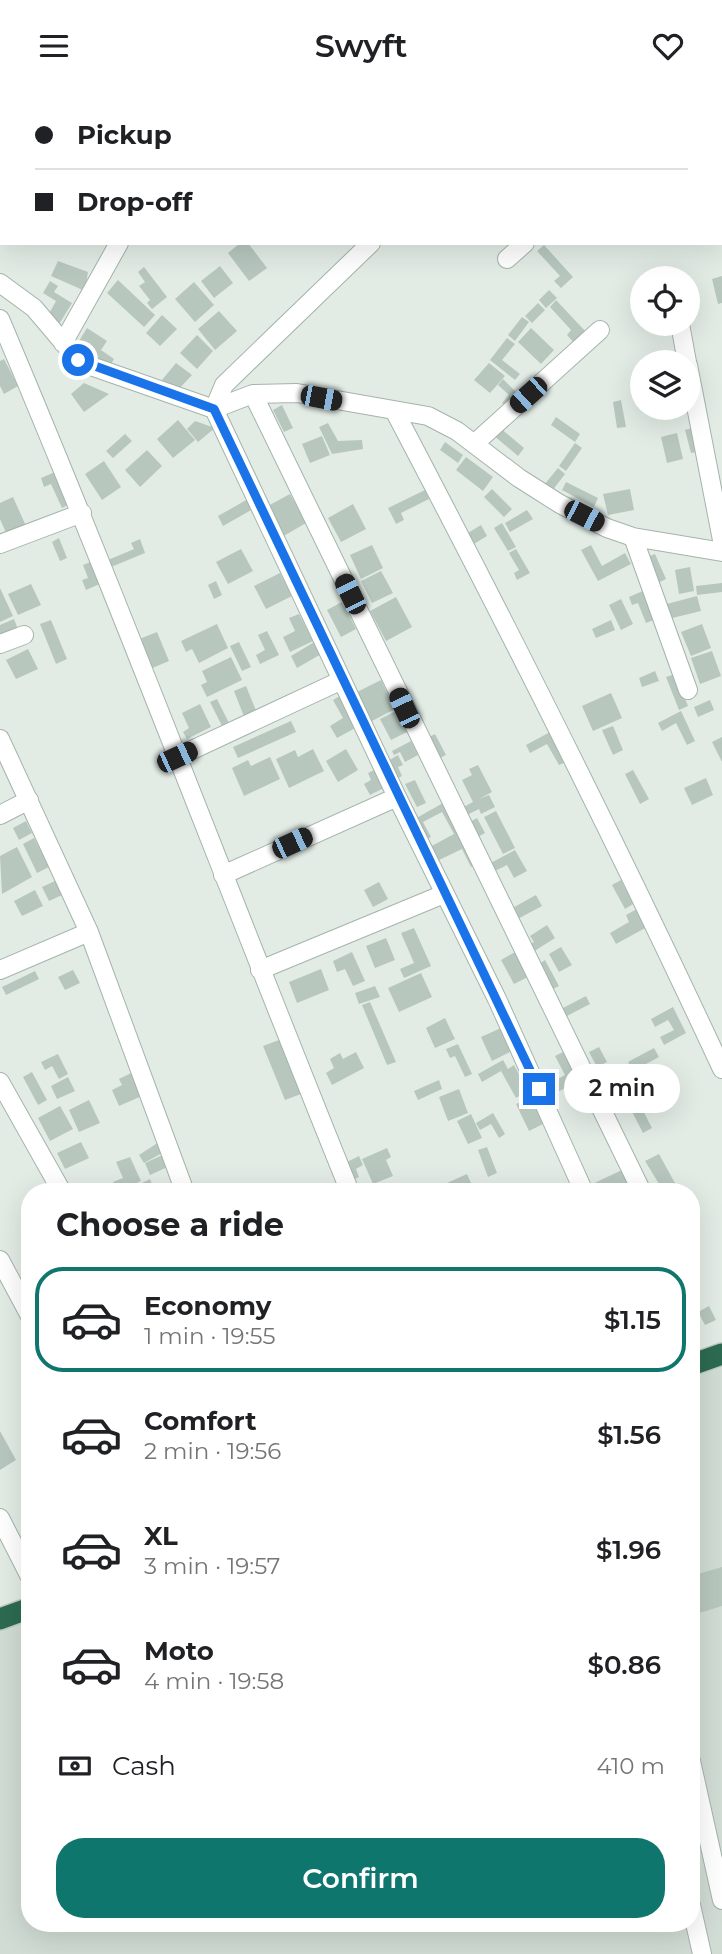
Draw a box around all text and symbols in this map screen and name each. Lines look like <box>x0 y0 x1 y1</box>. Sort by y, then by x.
text: Swyft <box>315 26 407 65</box>
icon: menu <box>35 27 73 65</box>
icon: heart <box>649 27 687 65</box>
text: Pickup <box>77 119 172 151</box>
text: Drop-off <box>77 186 192 218</box>
map controls <box>630 266 700 420</box>
button: locate <box>630 266 700 336</box>
route start <box>62 344 94 376</box>
button: layers <box>630 350 700 420</box>
car <box>506 373 551 417</box>
car <box>299 384 344 412</box>
car <box>561 497 608 535</box>
car <box>332 571 369 617</box>
car <box>386 685 423 731</box>
car <box>154 739 201 775</box>
car <box>269 825 316 861</box>
callout: 2 min <box>564 1065 679 1114</box>
route end <box>523 1073 555 1105</box>
text: 2 min <box>589 1074 655 1102</box>
text: Choose a ride <box>56 1205 284 1244</box>
icon: car <box>60 1288 123 1351</box>
text: Economy <box>144 1290 271 1322</box>
text: $1.15 <box>604 1304 661 1336</box>
text: 1 min · 19:55 <box>144 1322 275 1350</box>
icon: car <box>60 1403 123 1466</box>
text: Comfort <box>144 1405 256 1437</box>
text: $1.56 <box>597 1419 661 1451</box>
text: 2 min · 19:56 <box>144 1437 281 1465</box>
icon: car <box>60 1518 123 1581</box>
text: XL <box>144 1520 178 1552</box>
text: $1.96 <box>596 1534 661 1566</box>
text: 3 min · 19:57 <box>144 1552 280 1580</box>
icon: car <box>60 1633 123 1696</box>
text: Moto <box>144 1635 214 1667</box>
text: $0.86 <box>588 1649 661 1681</box>
text: 4 min · 19:58 <box>144 1667 284 1695</box>
icon: cash <box>56 1747 94 1785</box>
text: Cash <box>112 1750 176 1782</box>
text: 410 m <box>596 1752 665 1780</box>
button: Confirm <box>56 1838 665 1918</box>

